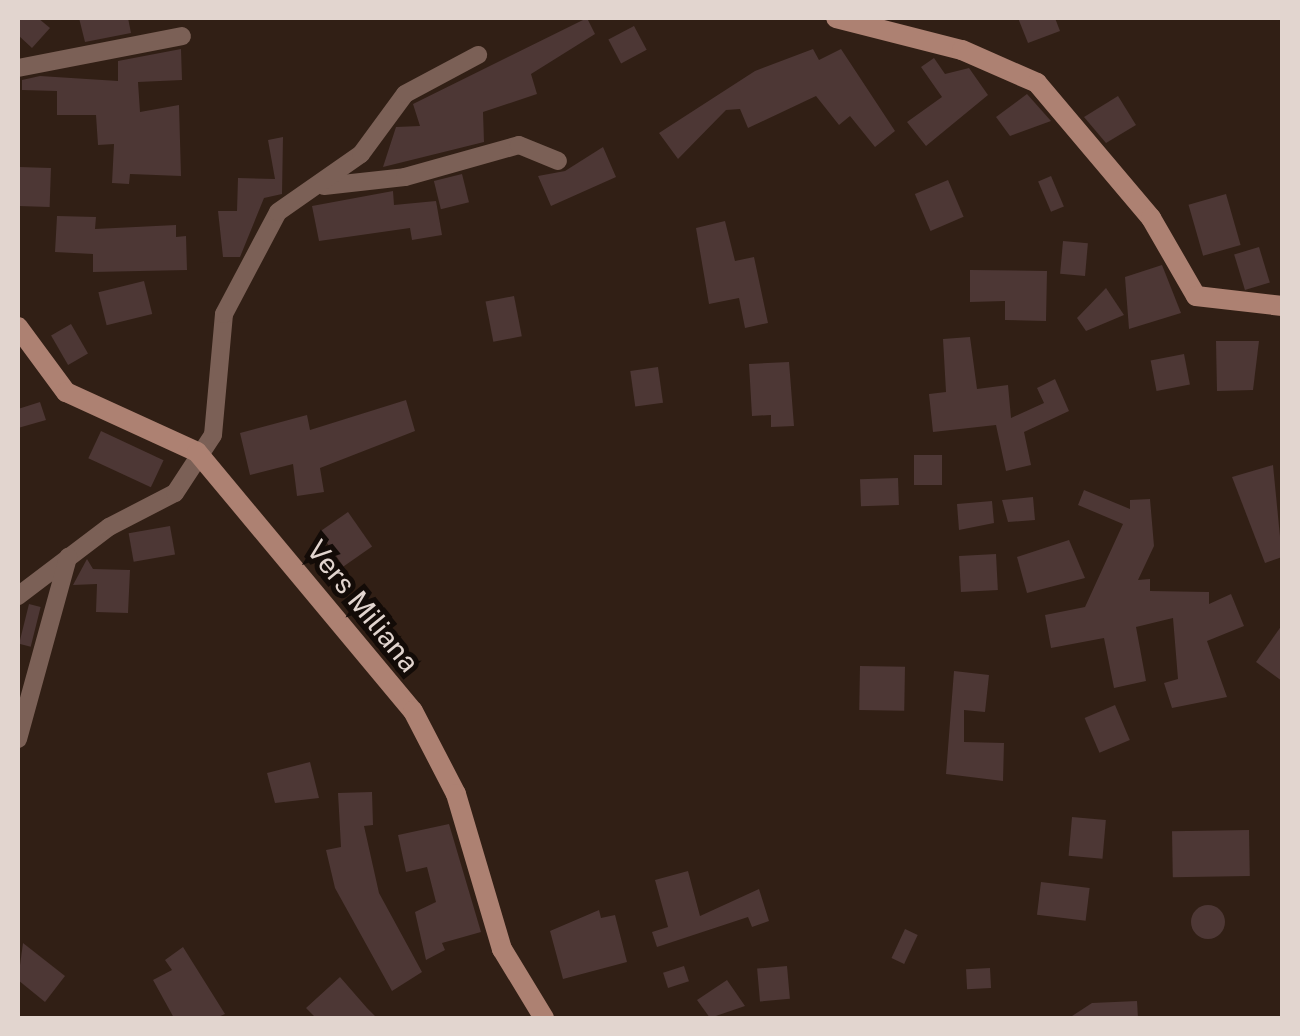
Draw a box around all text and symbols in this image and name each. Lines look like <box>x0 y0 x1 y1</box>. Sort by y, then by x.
street label: Vers Miliana <box>300 533 426 679</box>

